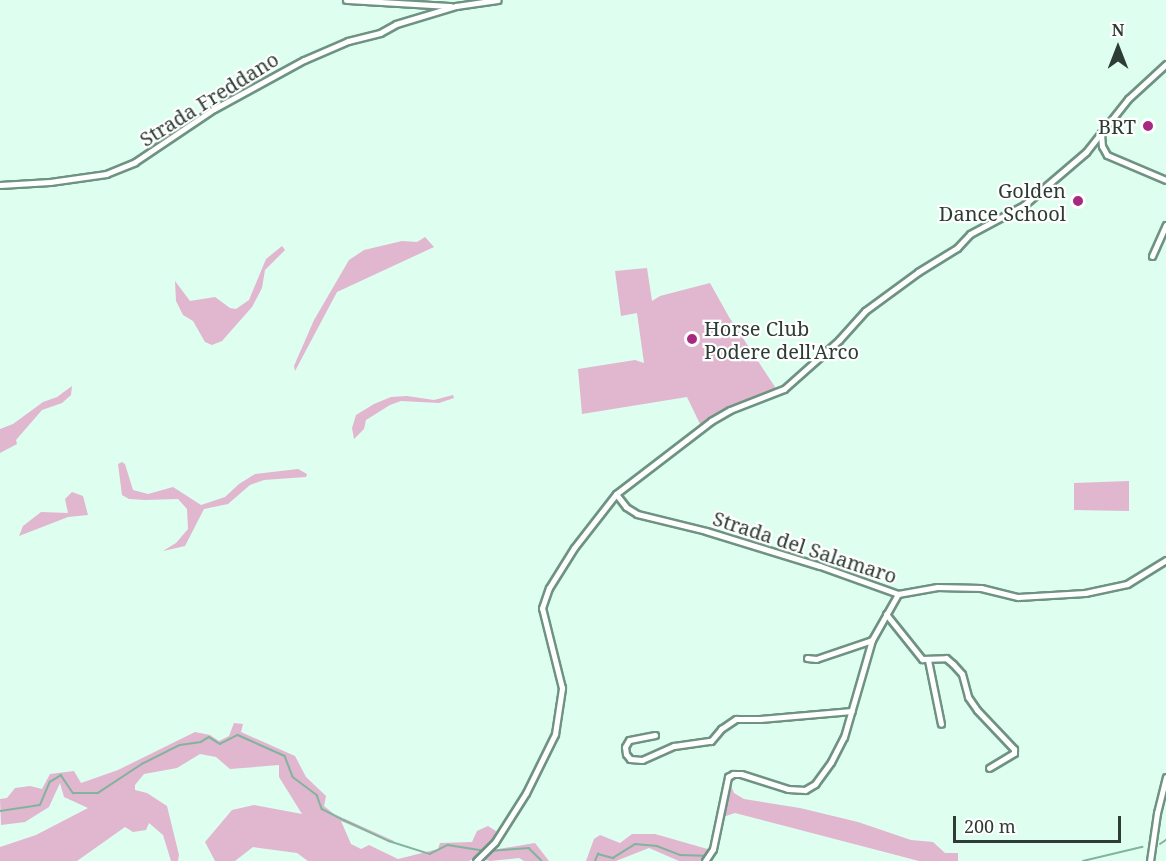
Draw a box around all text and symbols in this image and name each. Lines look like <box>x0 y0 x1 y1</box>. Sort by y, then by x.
north arrow <box>1088 18 1148 78</box>
text: N <box>1112 19 1124 41</box>
street label: Strada Freddano <box>135 47 283 151</box>
place label: BRT <box>1098 114 1136 138</box>
marker: BRT <box>1141 119 1155 133</box>
place label: Golden Dance School <box>939 178 1066 225</box>
marker: Golden Dance School <box>1071 194 1085 208</box>
place label: Horse Club Podere dell'Arco <box>704 316 859 363</box>
marker: Horse Club Podere dell'Arco <box>685 332 699 346</box>
street label: Strada del Salamaro <box>710 506 900 588</box>
scale bar <box>956 804 1124 842</box>
text: 200 m <box>964 814 1016 838</box>

